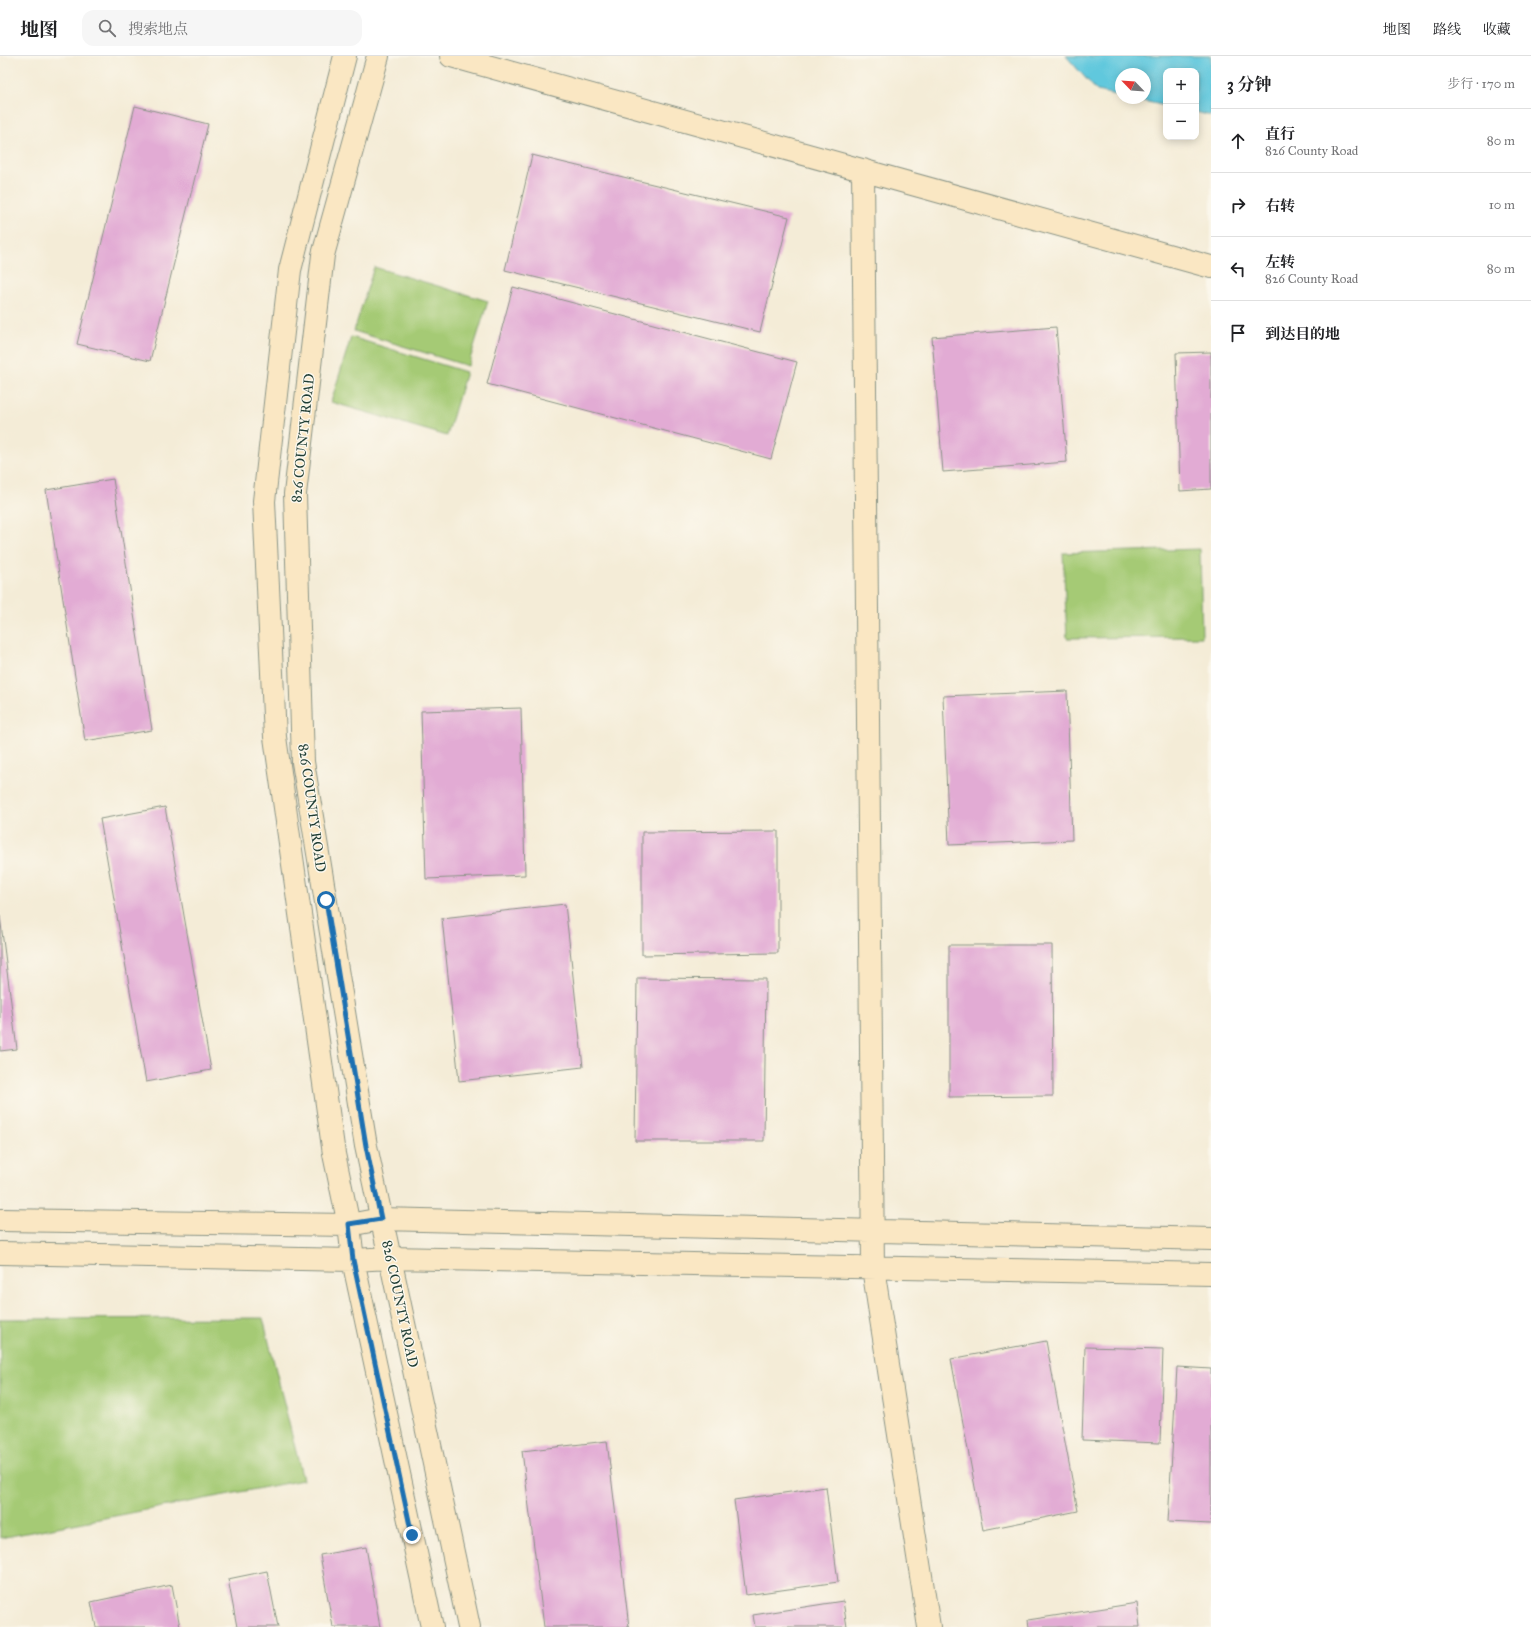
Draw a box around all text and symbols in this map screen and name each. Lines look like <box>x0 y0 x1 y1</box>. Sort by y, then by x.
search box <box>82 10 362 46</box>
icon: search <box>96 17 118 39</box>
text: 地图 <box>20 18 58 41</box>
text: 搜索地点 <box>128 20 188 38</box>
text: 地图 <box>1383 21 1411 38</box>
text: 路线 <box>1433 21 1461 38</box>
text: 收藏 <box>1483 21 1511 38</box>
north arrow <box>1115 68 1151 104</box>
map controls <box>1163 68 1199 140</box>
button: + <box>1163 68 1199 104</box>
text: 3 分钟 <box>1227 74 1271 95</box>
text: 步行 · 170 m <box>1447 76 1515 92</box>
button: − <box>1163 104 1199 140</box>
text: 直行 <box>1265 125 1295 143</box>
icon: ahead <box>1227 130 1249 152</box>
text: 80 m <box>1487 133 1515 149</box>
text: 826 County Road <box>1265 143 1358 159</box>
icon: right <box>1227 194 1249 216</box>
text: 右转 <box>1265 197 1295 215</box>
text: 10 m <box>1489 197 1515 213</box>
text: 左转 <box>1265 253 1295 271</box>
icon: left <box>1227 258 1249 280</box>
text: 80 m <box>1487 261 1515 277</box>
text: 826 County Road <box>1265 271 1358 287</box>
icon: arrive <box>1227 322 1249 344</box>
text: 到达目的地 <box>1265 325 1340 343</box>
street label: 826 COUNTY ROAD <box>288 373 318 503</box>
street label: 826 COUNTY ROAD <box>295 743 329 873</box>
route start <box>317 891 335 909</box>
street label: 826 COUNTY ROAD <box>378 1239 422 1369</box>
route end <box>403 1526 421 1544</box>

